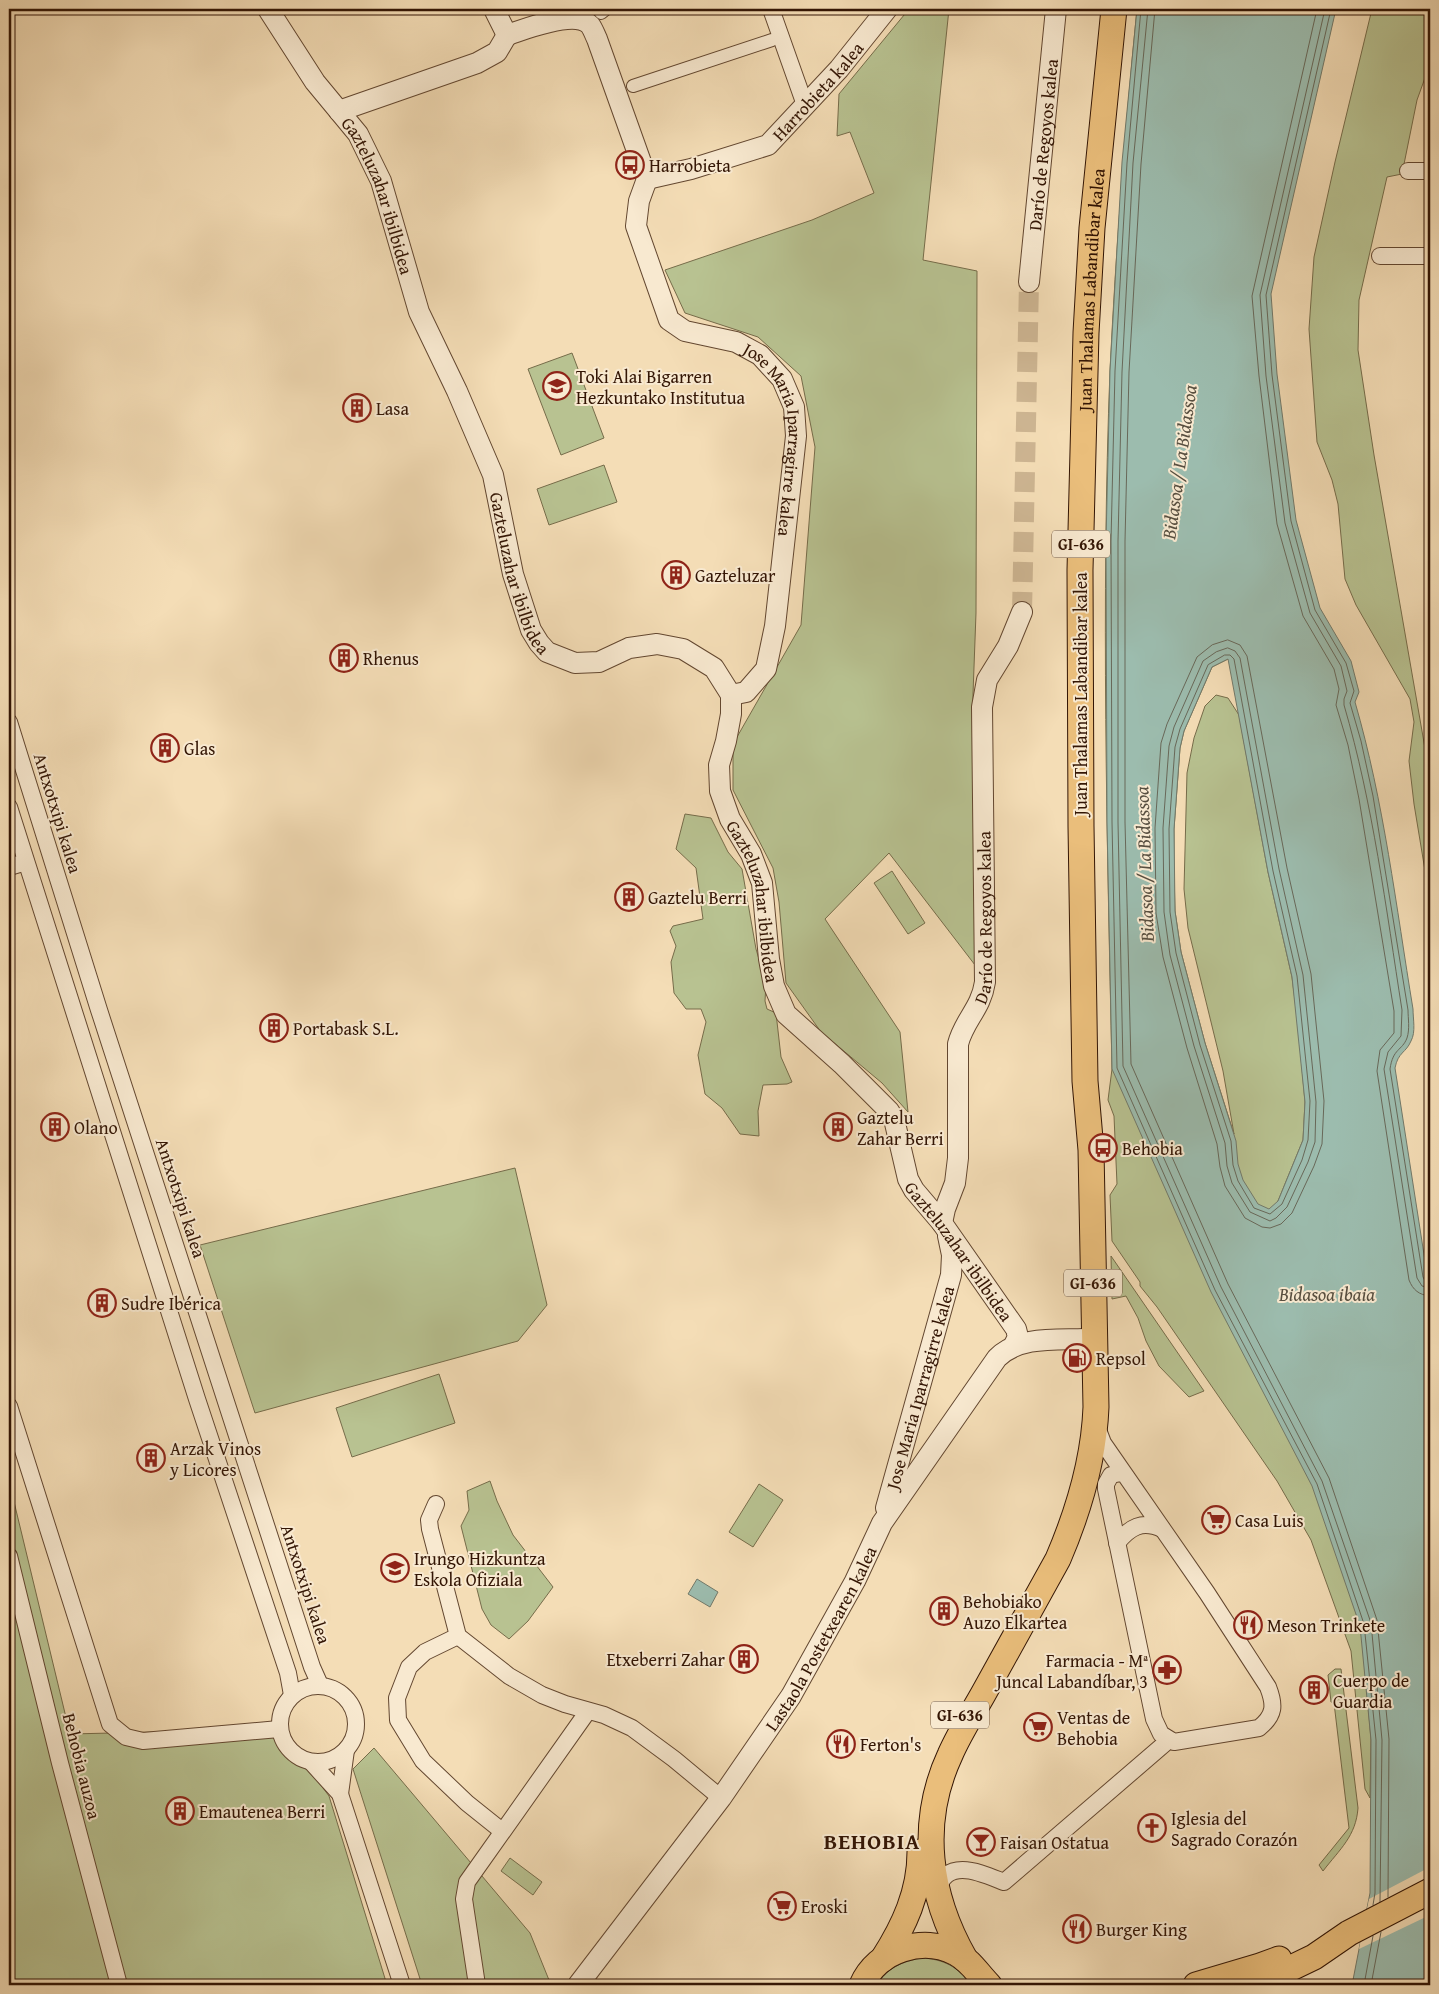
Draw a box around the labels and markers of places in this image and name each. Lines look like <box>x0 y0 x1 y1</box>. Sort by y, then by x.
bus stop icon: Harrobieta <box>615 150 645 180</box>
place label: Harrobieta <box>649 152 731 179</box>
place label: Toki Alai Bigarren Hezkuntako Institutua <box>576 363 745 411</box>
school or university icon: Toki Alai Bigarren Hezkuntako Institutua <box>542 371 572 401</box>
building icon: Lasa <box>342 393 372 423</box>
place label: Lasa <box>376 395 409 422</box>
building icon: Gazteluzar <box>661 560 691 590</box>
place label: Gazteluzar <box>695 562 776 589</box>
building icon: Rhenus <box>329 643 359 673</box>
place label: Rhenus <box>363 645 419 672</box>
building icon: Glas <box>150 733 180 763</box>
place label: Glas <box>184 735 215 762</box>
building icon: Gaztelu Berri <box>614 882 644 912</box>
place label: Gaztelu Berri <box>648 884 747 911</box>
building icon: Portabask S.L. <box>259 1013 289 1043</box>
place label: Portabask S.L. <box>293 1015 399 1042</box>
place label: Gaztelu Zahar Berri <box>857 1104 944 1152</box>
building icon: Olano <box>40 1112 70 1142</box>
building icon: Gaztelu Zahar Berri <box>823 1112 853 1142</box>
place label: Olano <box>74 1114 118 1141</box>
bus stop icon: Behobia <box>1088 1133 1118 1163</box>
place label: Behobia <box>1122 1135 1183 1162</box>
building icon: Sudre Ibérica <box>87 1288 117 1318</box>
place label: Sudre Ibérica <box>121 1290 221 1317</box>
fuel station icon: Repsol <box>1062 1343 1092 1373</box>
place label: Repsol <box>1096 1345 1146 1372</box>
place label: Arzak Vinos y Licores <box>169 1435 261 1483</box>
building icon: Arzak Vinos y Licores <box>136 1443 166 1473</box>
supermarket icon: Casa Luis <box>1201 1505 1231 1535</box>
place label: Casa Luis <box>1235 1507 1304 1534</box>
place label: Irungo Hizkuntza Eskola Ofiziala <box>414 1545 546 1593</box>
school or university icon: Irungo Hizkuntza Eskola Ofiziala <box>380 1553 410 1583</box>
place label: Behobiako Auzo Elkartea <box>963 1588 1068 1636</box>
building icon: Behobiako Auzo Elkartea <box>929 1596 959 1626</box>
restaurant icon: Meson Trinkete <box>1233 1610 1263 1640</box>
place label: Meson Trinkete <box>1267 1612 1385 1639</box>
building icon: Etxeberri Zahar <box>729 1644 759 1674</box>
place label: Etxeberri Zahar <box>606 1646 726 1673</box>
place label: Farmacia - Mª Juncal Labandíbar, 3 <box>994 1647 1148 1695</box>
pharmacy icon: Farmacia - Mª Juncal Labandíbar, 3 <box>1152 1655 1182 1685</box>
place label: Cuerpo de Guardia <box>1333 1667 1409 1715</box>
building icon: Cuerpo de Guardia <box>1299 1675 1329 1705</box>
place label: Ventas de Behobia <box>1057 1704 1130 1752</box>
supermarket icon: Ventas de Behobia <box>1023 1712 1053 1742</box>
restaurant icon: Ferton's <box>826 1729 856 1759</box>
place label: Ferton's <box>860 1731 921 1758</box>
building icon: Emautenea Berri <box>165 1796 195 1826</box>
place label: Emautenea Berri <box>199 1798 325 1825</box>
place label: Iglesia del Sagrado Corazón <box>1171 1805 1298 1853</box>
church icon: Iglesia del Sagrado Corazón <box>1137 1813 1167 1843</box>
bar icon: Faisan Ostatua <box>966 1827 996 1857</box>
place label: Faisan Ostatua <box>1000 1829 1109 1856</box>
supermarket icon: Eroski <box>767 1891 797 1921</box>
place label: Eroski <box>801 1893 848 1920</box>
restaurant icon: Burger King <box>1062 1914 1092 1944</box>
place label: Burger King <box>1096 1916 1187 1943</box>

